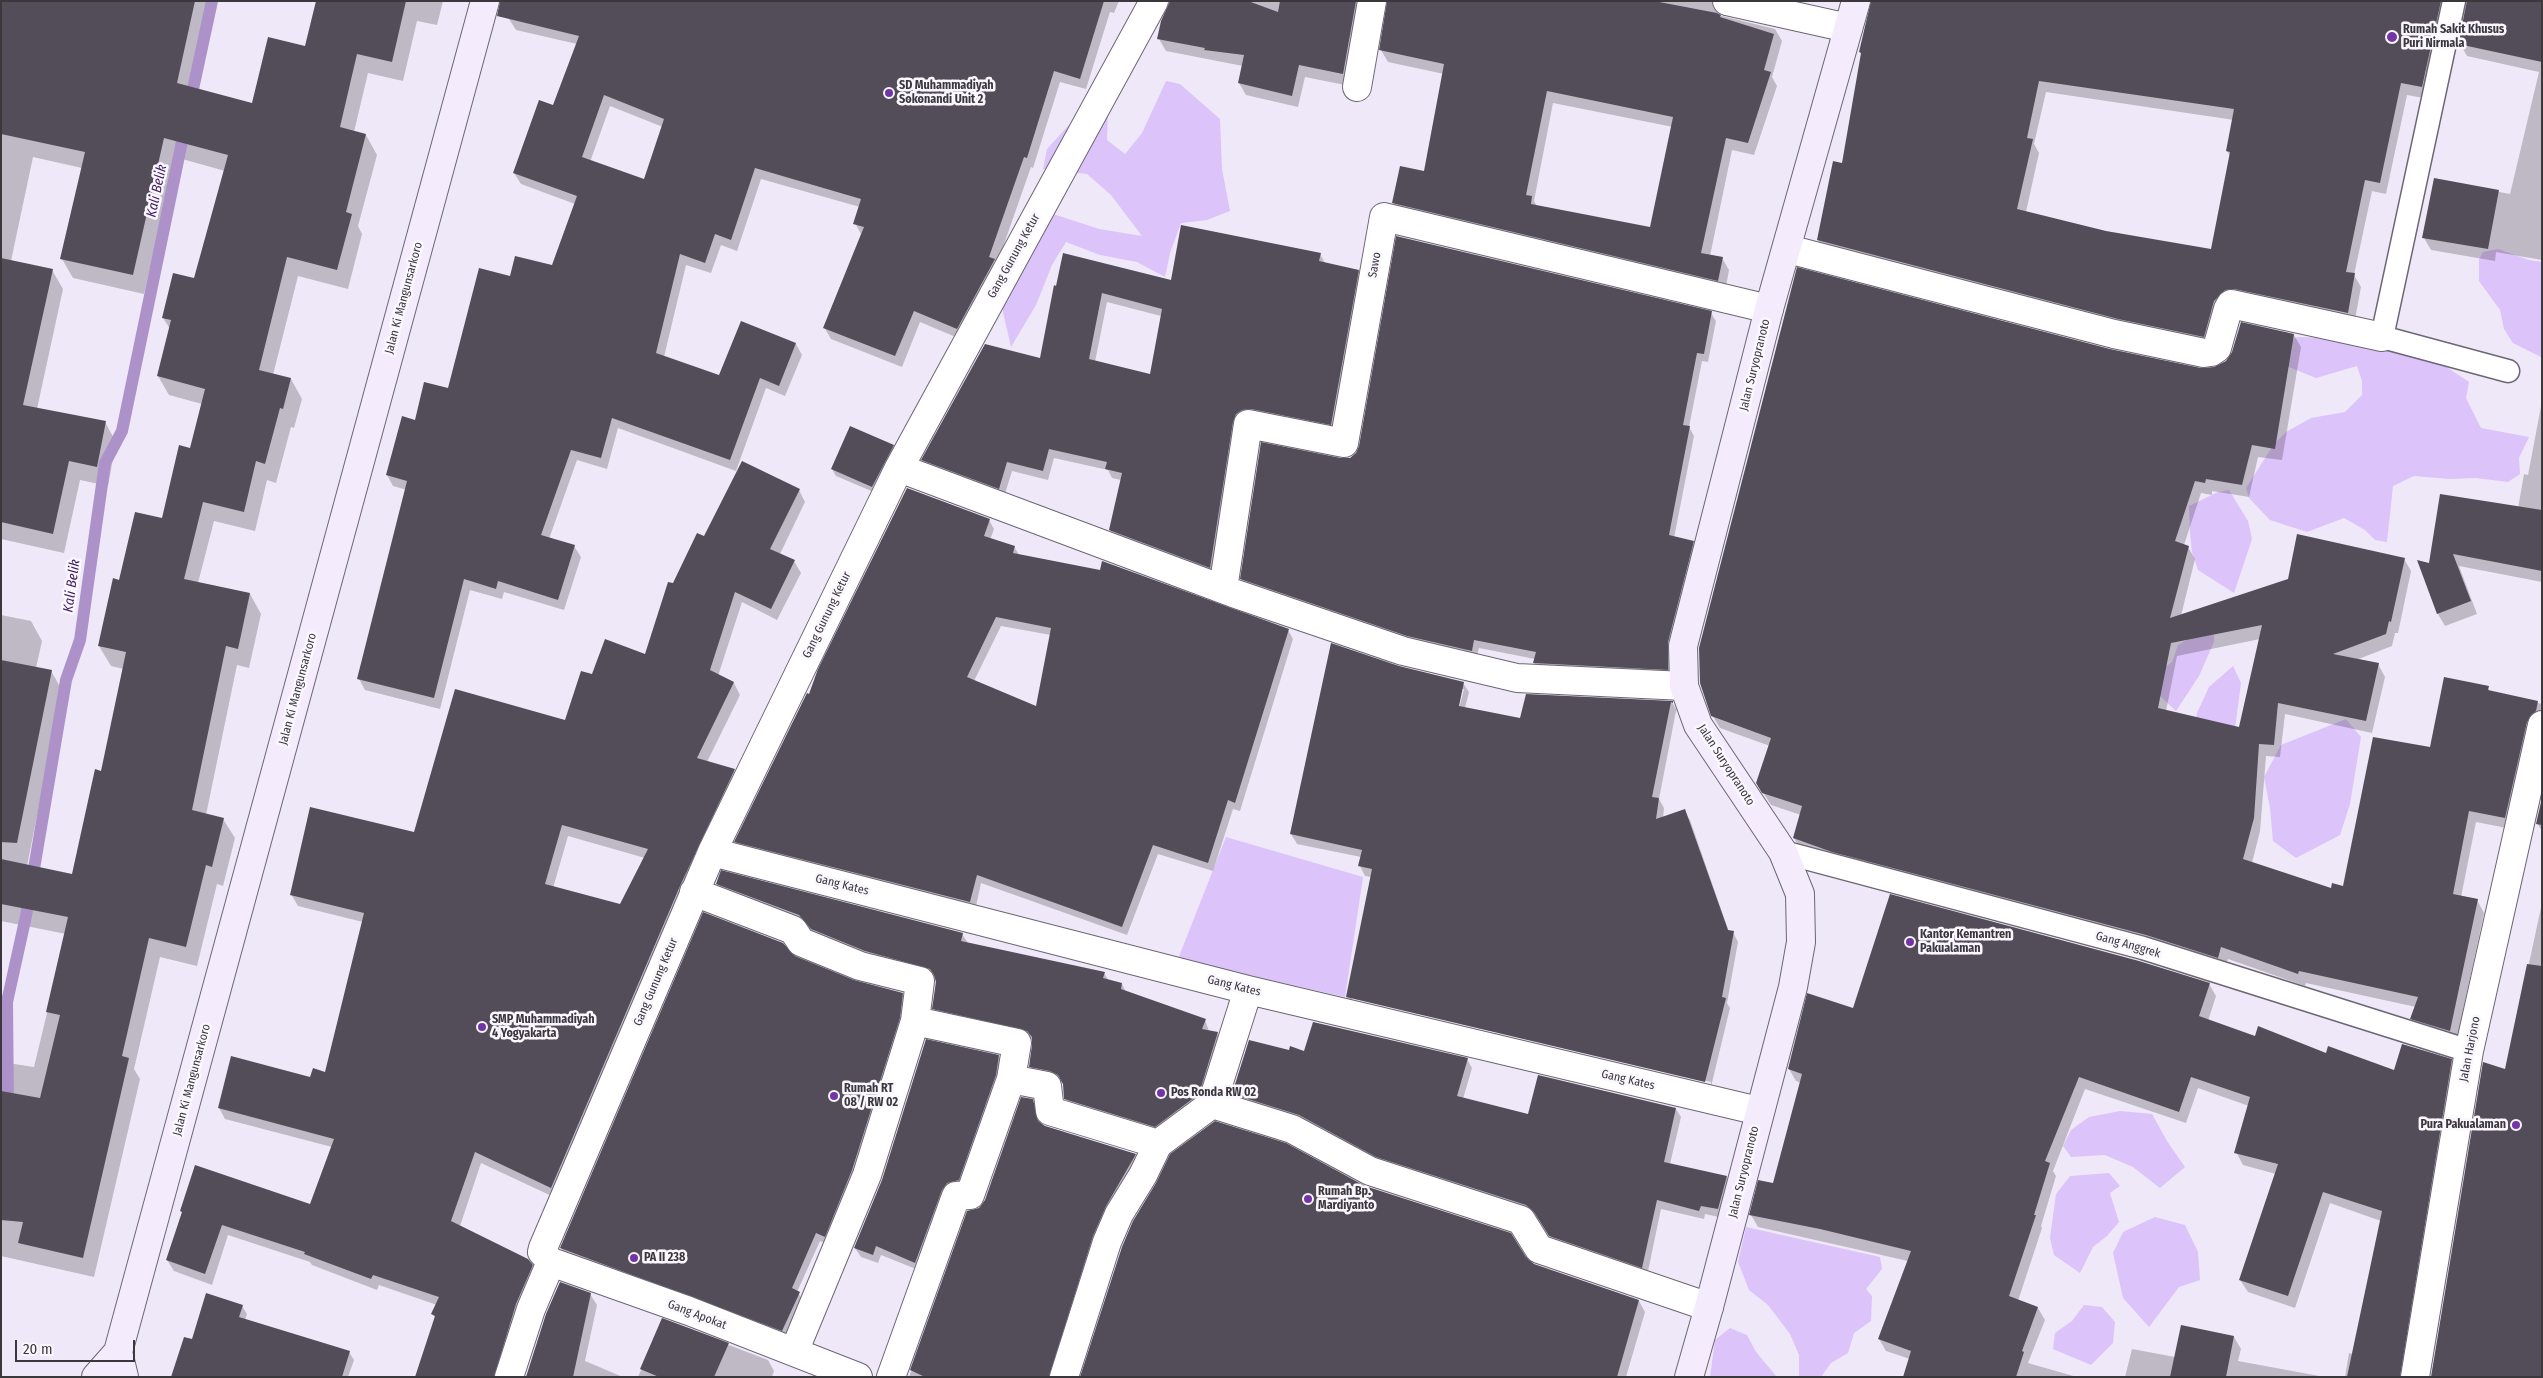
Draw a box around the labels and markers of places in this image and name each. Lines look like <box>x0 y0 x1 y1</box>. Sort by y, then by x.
place label: Rumah Sakit Khusus Puri Nirmala <box>2403 23 2504 51</box>
marker: Rumah Sakit Khusus Puri Nirmala <box>2385 30 2399 44</box>
place label: SD Muhammadiyah Sokonandi Unit 2 <box>899 79 994 107</box>
marker: SD Muhammadiyah Sokonandi Unit 2 <box>883 87 895 99</box>
place label: Kantor Kemantren Pakualaman <box>1920 928 2011 956</box>
marker: Kantor Kemantren Pakualaman <box>1904 936 1916 948</box>
place label: SMP Muhammadiyah 4 Yogyakarta <box>492 1013 595 1041</box>
marker: SMP Muhammadiyah 4 Yogyakarta <box>476 1021 488 1033</box>
place label: Rumah RT 08 / RW 02 <box>844 1082 898 1110</box>
place label: Pos Ronda RW 02 <box>1171 1086 1256 1100</box>
marker: Pos Ronda RW 02 <box>1155 1087 1167 1099</box>
marker: Rumah RT 08 / RW 02 <box>828 1090 840 1102</box>
place label: Pura Pakualaman <box>2420 1118 2506 1132</box>
marker: Pura Pakualaman <box>2510 1119 2522 1131</box>
place label: Rumah Bp. Mardiyanto <box>1318 1185 1374 1213</box>
marker: Rumah Bp. Mardiyanto <box>1302 1193 1314 1205</box>
place label: PA II 238 <box>644 1251 685 1265</box>
marker: PA II 238 <box>628 1252 640 1264</box>

